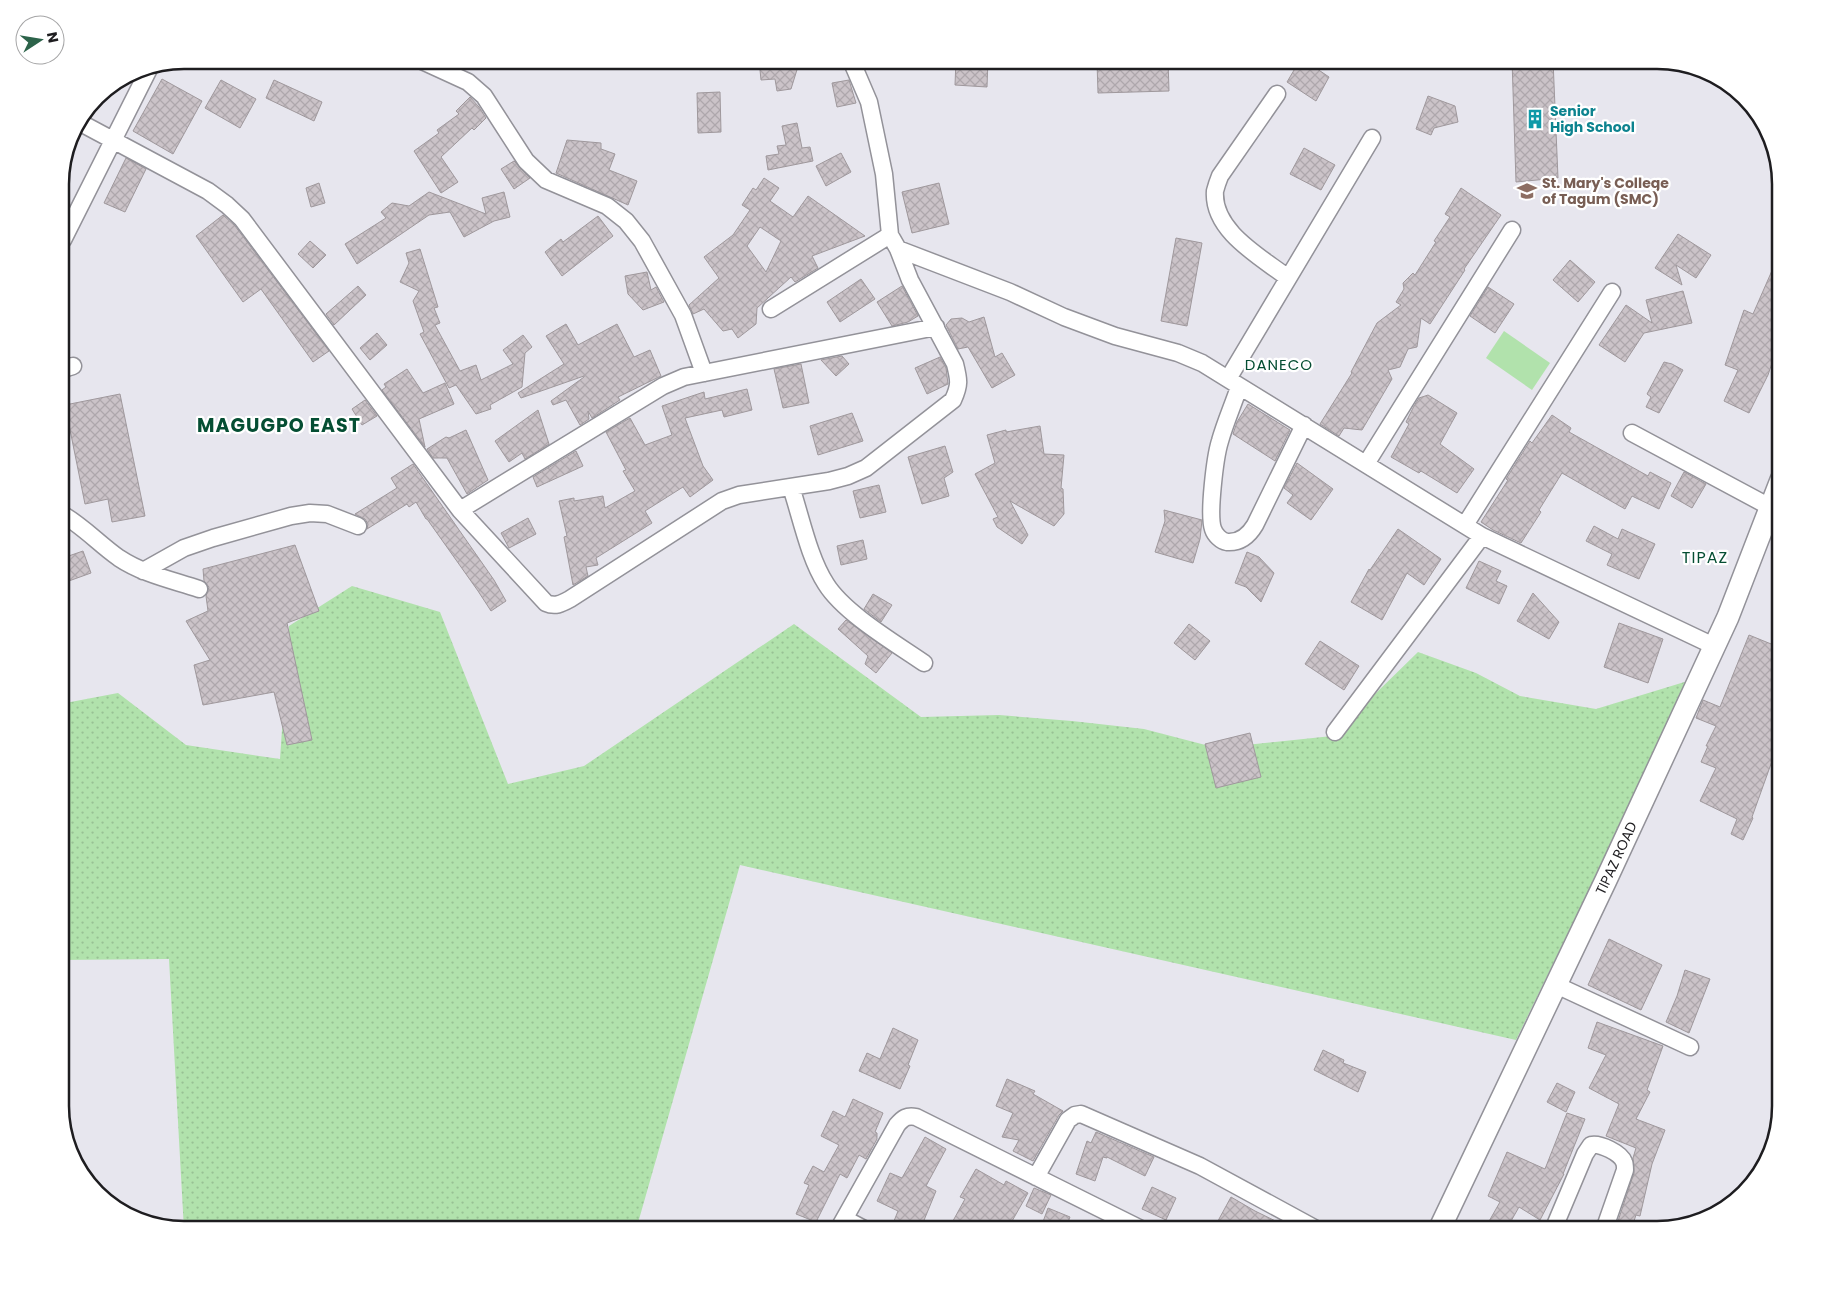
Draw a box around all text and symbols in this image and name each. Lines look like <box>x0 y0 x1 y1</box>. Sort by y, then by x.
north arrow <box>15 15 65 65</box>
text: N <box>42 30 64 45</box>
place label: Senior High School <box>1550 101 1635 137</box>
building icon: Senior High School <box>1524 108 1546 130</box>
place label: St. Mary's College of Tagum (SMC) <box>1542 173 1669 209</box>
school or university icon: St. Mary's College of Tagum (SMC) <box>1516 180 1538 202</box>
district label: DANECO <box>1245 354 1313 375</box>
district label: MAGUGPO EAST <box>197 412 361 439</box>
district label: TIPAZ <box>1682 546 1728 569</box>
street label: TIPAZ ROAD <box>1590 818 1642 898</box>

